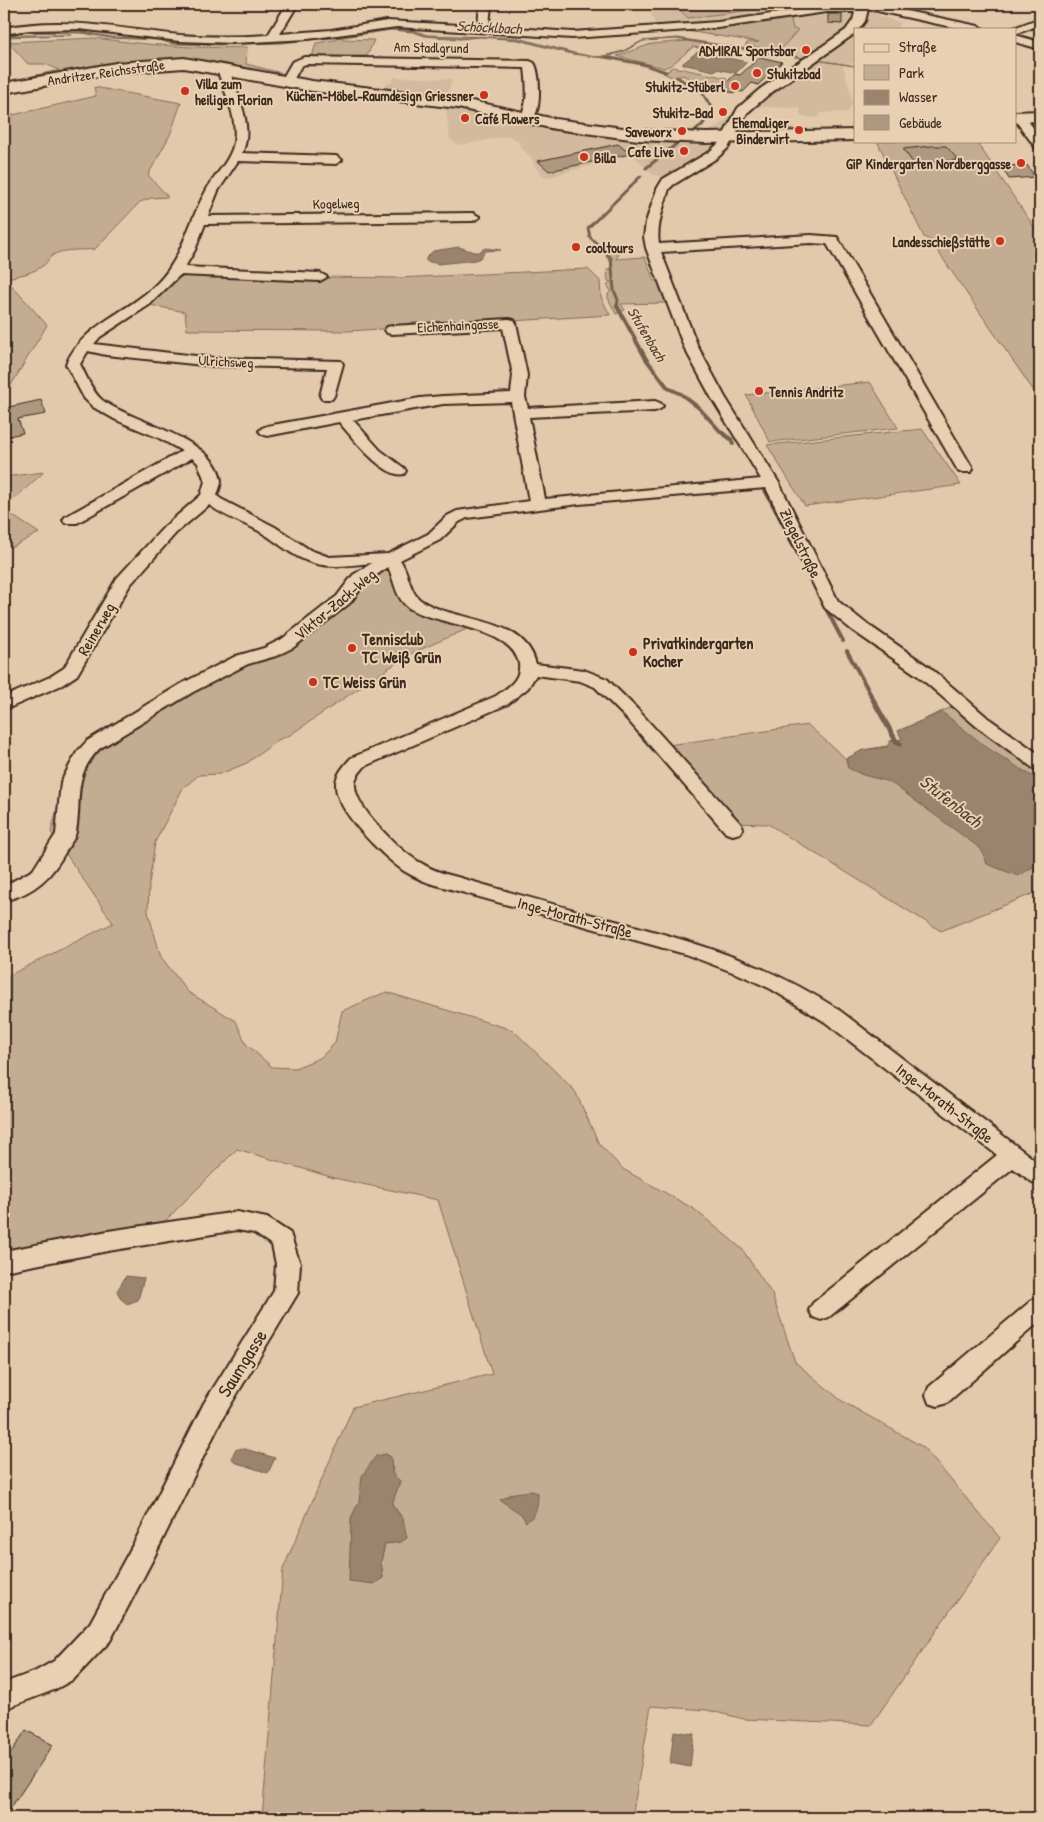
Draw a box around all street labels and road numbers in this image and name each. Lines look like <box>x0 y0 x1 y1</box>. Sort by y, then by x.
street label: Am Stadlgrund <box>394 37 469 58</box>
street label: Andritzer Reichsstraße <box>46 54 166 91</box>
street label: Kogelweg <box>312 193 360 214</box>
street label: Eichenhaingasse <box>417 313 500 338</box>
street label: Ulrichsweg <box>198 350 254 373</box>
street label: Ziegelstraße <box>775 505 828 582</box>
street label: Viktor-Zack-Weg <box>289 563 381 645</box>
street label: Reinerweg <box>72 598 120 660</box>
street label: Inge-Morath-Straße <box>515 891 636 943</box>
street label: Inge-Morath-Straße <box>892 1058 999 1148</box>
street label: Saumgasse <box>211 1324 273 1402</box>

